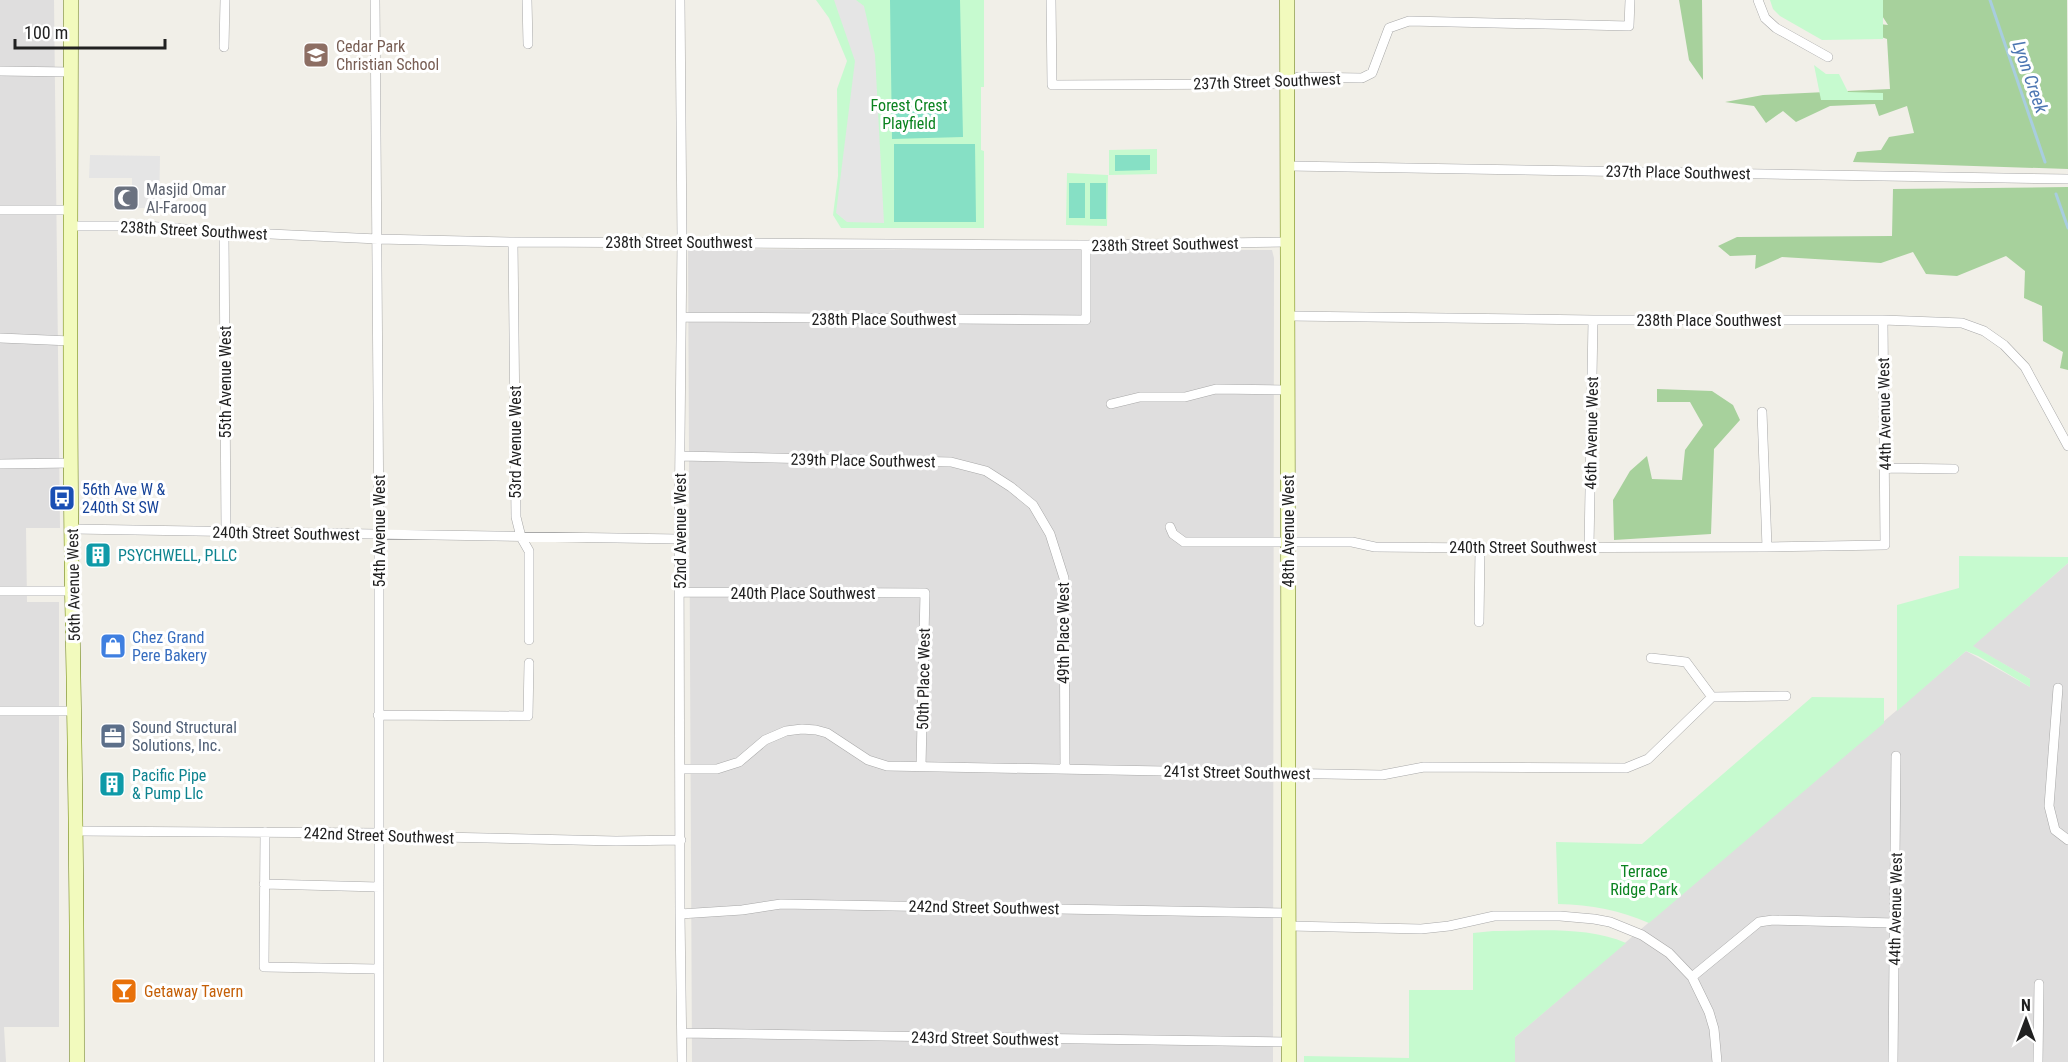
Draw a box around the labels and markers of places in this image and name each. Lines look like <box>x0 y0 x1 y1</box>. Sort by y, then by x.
place label: Cedar Park Christian School <box>336 37 439 74</box>
school or university icon: Cedar Park Christian School <box>301 40 331 70</box>
place label: Masjid Omar Al-Farooq <box>146 180 226 217</box>
mosque icon: Masjid Omar Al-Farooq <box>111 183 141 213</box>
place label: 56th Ave W & 240th St SW <box>82 480 166 517</box>
bus stop icon: 56th Ave W & 240th St SW <box>47 483 77 513</box>
building icon: PSYCHWELL, PLLC <box>83 540 113 570</box>
place label: PSYCHWELL, PLLC <box>118 546 237 565</box>
place label: Chez Grand Pere Bakery <box>132 628 207 665</box>
shop icon: Chez Grand Pere Bakery <box>98 631 128 661</box>
place label: Sound Structural Solutions, Inc. <box>132 718 237 755</box>
office icon: Sound Structural Solutions, Inc. <box>98 721 128 751</box>
place label: Pacific Pipe & Pump Llc <box>132 766 206 803</box>
building icon: Pacific Pipe & Pump Llc <box>97 769 127 799</box>
bar icon: Getaway Tavern <box>109 976 139 1006</box>
place label: Getaway Tavern <box>144 982 243 1001</box>

